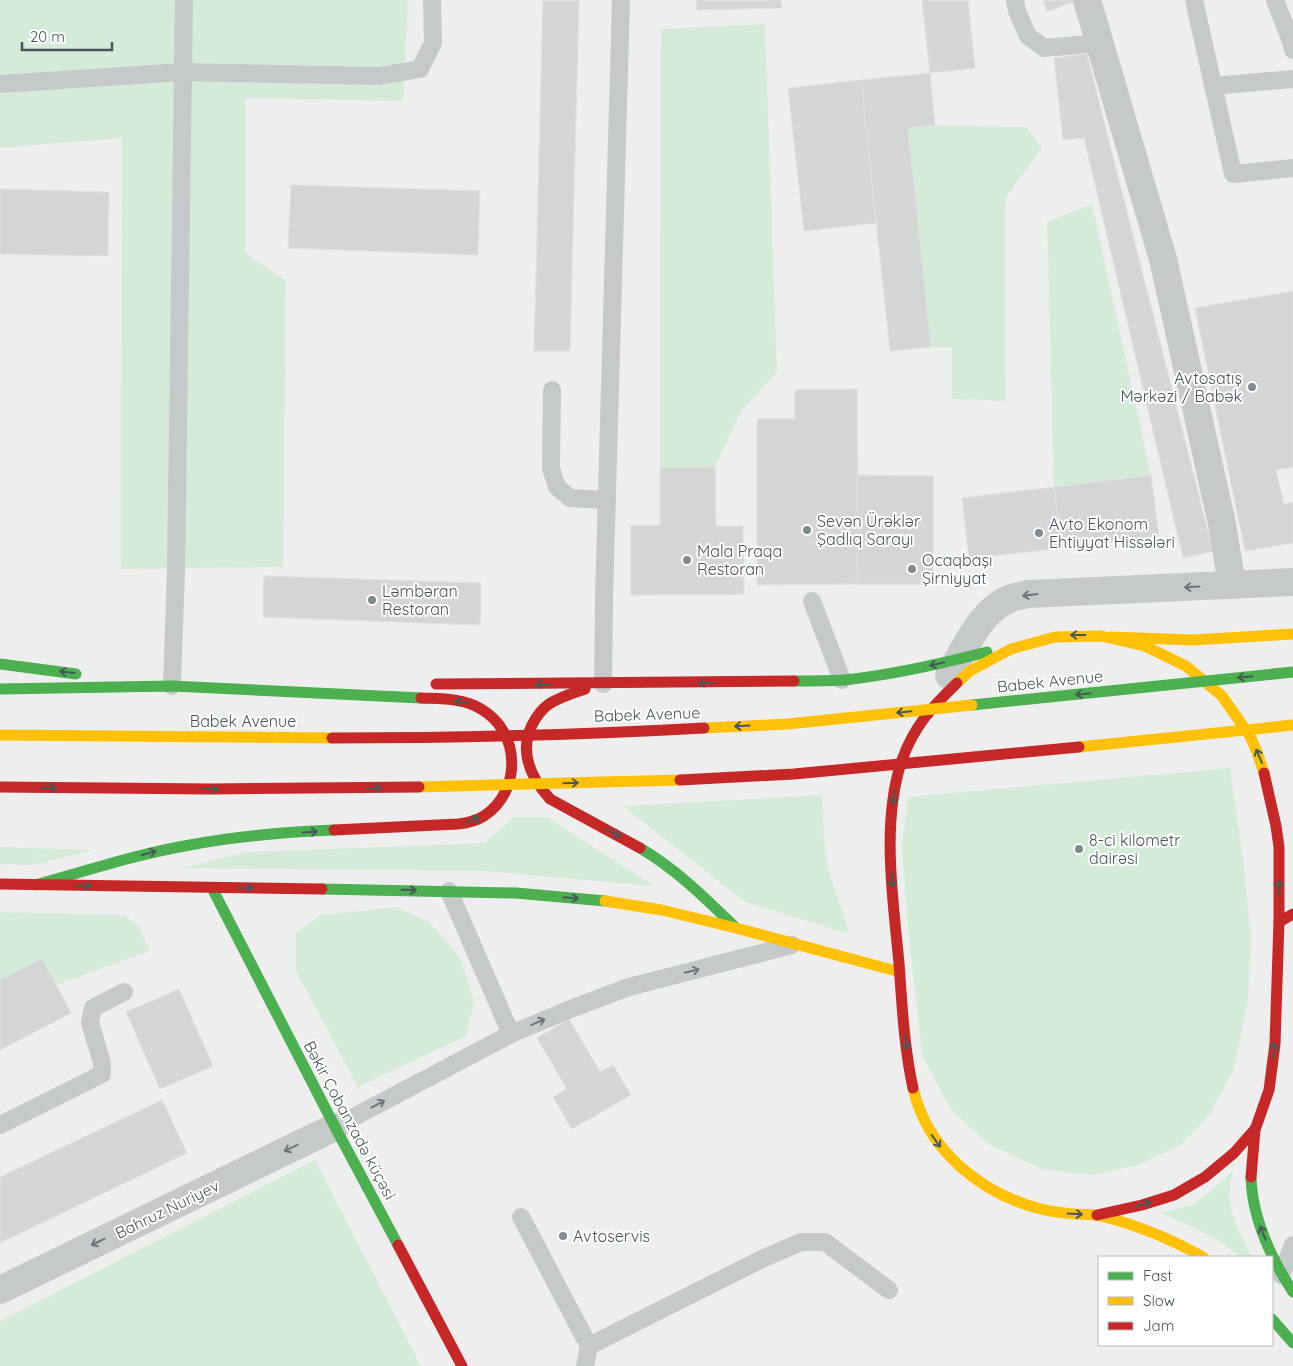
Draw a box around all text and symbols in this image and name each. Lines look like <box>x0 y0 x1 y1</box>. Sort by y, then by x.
scale bar <box>22 20 112 52</box>
text: 20 m <box>30 27 65 46</box>
place label: Avtosatış Mərkəzi / Babək <box>1120 368 1242 406</box>
marker: Avtosatış Mərkəzi / Babək <box>1246 381 1258 393</box>
place label: Sevən Ürəklər Şadlıq Sarayı <box>817 511 920 549</box>
place label: Avto Ekonom Ehtiyyat Hissələri <box>1049 514 1175 552</box>
marker: Sevən Ürəklər Şadlıq Sarayı <box>801 524 813 536</box>
marker: Avto Ekonom Ehtiyyat Hissələri <box>1033 527 1045 539</box>
place label: Mala Praqa Restoran <box>697 541 782 579</box>
place label: Ocaqbaşı Şirniyyat <box>922 550 992 588</box>
marker: Mala Praqa Restoran <box>681 554 693 566</box>
marker: Ocaqbaşı Şirniyyat <box>906 563 918 575</box>
place label: Ləmbəran Restoran <box>382 581 458 619</box>
one-way arrow <box>1184 582 1200 592</box>
one-way arrow <box>1022 590 1038 600</box>
marker: Ləmbəran Restoran <box>366 594 378 606</box>
one-way arrow <box>1070 630 1086 640</box>
one-way arrow <box>929 660 945 670</box>
street label: Babek Avenue <box>996 665 1104 697</box>
one-way arrow <box>59 667 75 677</box>
one-way arrow <box>1237 672 1253 682</box>
one-way arrow <box>698 678 714 688</box>
one-way arrow <box>535 679 552 689</box>
one-way arrow <box>1075 689 1091 699</box>
one-way arrow <box>454 696 470 706</box>
street label: Babek Avenue <box>593 702 701 726</box>
one-way arrow <box>896 708 912 717</box>
street label: Babek Avenue <box>190 711 296 731</box>
one-way arrow <box>734 722 750 731</box>
one-way arrow <box>1253 749 1262 764</box>
one-way arrow <box>562 778 579 788</box>
one-way arrow <box>40 783 56 793</box>
one-way arrow <box>365 783 381 793</box>
one-way arrow <box>202 784 219 794</box>
one-way arrow <box>888 789 898 805</box>
one-way arrow <box>463 815 479 824</box>
one-way arrow <box>302 827 318 836</box>
one-way arrow <box>606 829 621 838</box>
place label: 8-ci kilometr dairəsi <box>1089 830 1180 868</box>
marker: 8-ci kilometr dairəsi <box>1073 843 1085 855</box>
one-way arrow <box>141 848 157 858</box>
one-way arrow <box>887 872 897 888</box>
one-way arrow <box>1274 880 1284 896</box>
one-way arrow <box>75 881 91 890</box>
one-way arrow <box>238 883 254 893</box>
one-way arrow <box>400 885 416 895</box>
one-way arrow <box>563 893 579 902</box>
one-way arrow <box>684 965 700 975</box>
one-way arrow <box>531 1017 546 1026</box>
one-way arrow <box>901 1034 910 1050</box>
street label: Bəkir Çobanzadə küçəsi <box>300 1037 400 1203</box>
one-way arrow <box>1269 1043 1279 1059</box>
one-way arrow <box>370 1099 385 1108</box>
one-way arrow <box>931 1134 941 1148</box>
one-way arrow <box>284 1144 299 1153</box>
street label: Bahruz Nuriyev <box>112 1175 222 1243</box>
one-way arrow <box>1135 1199 1151 1209</box>
one-way arrow <box>1067 1209 1083 1218</box>
place label: Avtoservis <box>573 1226 650 1246</box>
one-way arrow <box>1258 1226 1268 1241</box>
marker: Avtoservis <box>557 1230 569 1242</box>
one-way arrow <box>91 1238 106 1248</box>
legend <box>1098 1256 1273 1346</box>
text: Fast <box>1143 1266 1172 1285</box>
text: Slow <box>1143 1291 1175 1310</box>
text: Jam <box>1143 1316 1174 1335</box>

